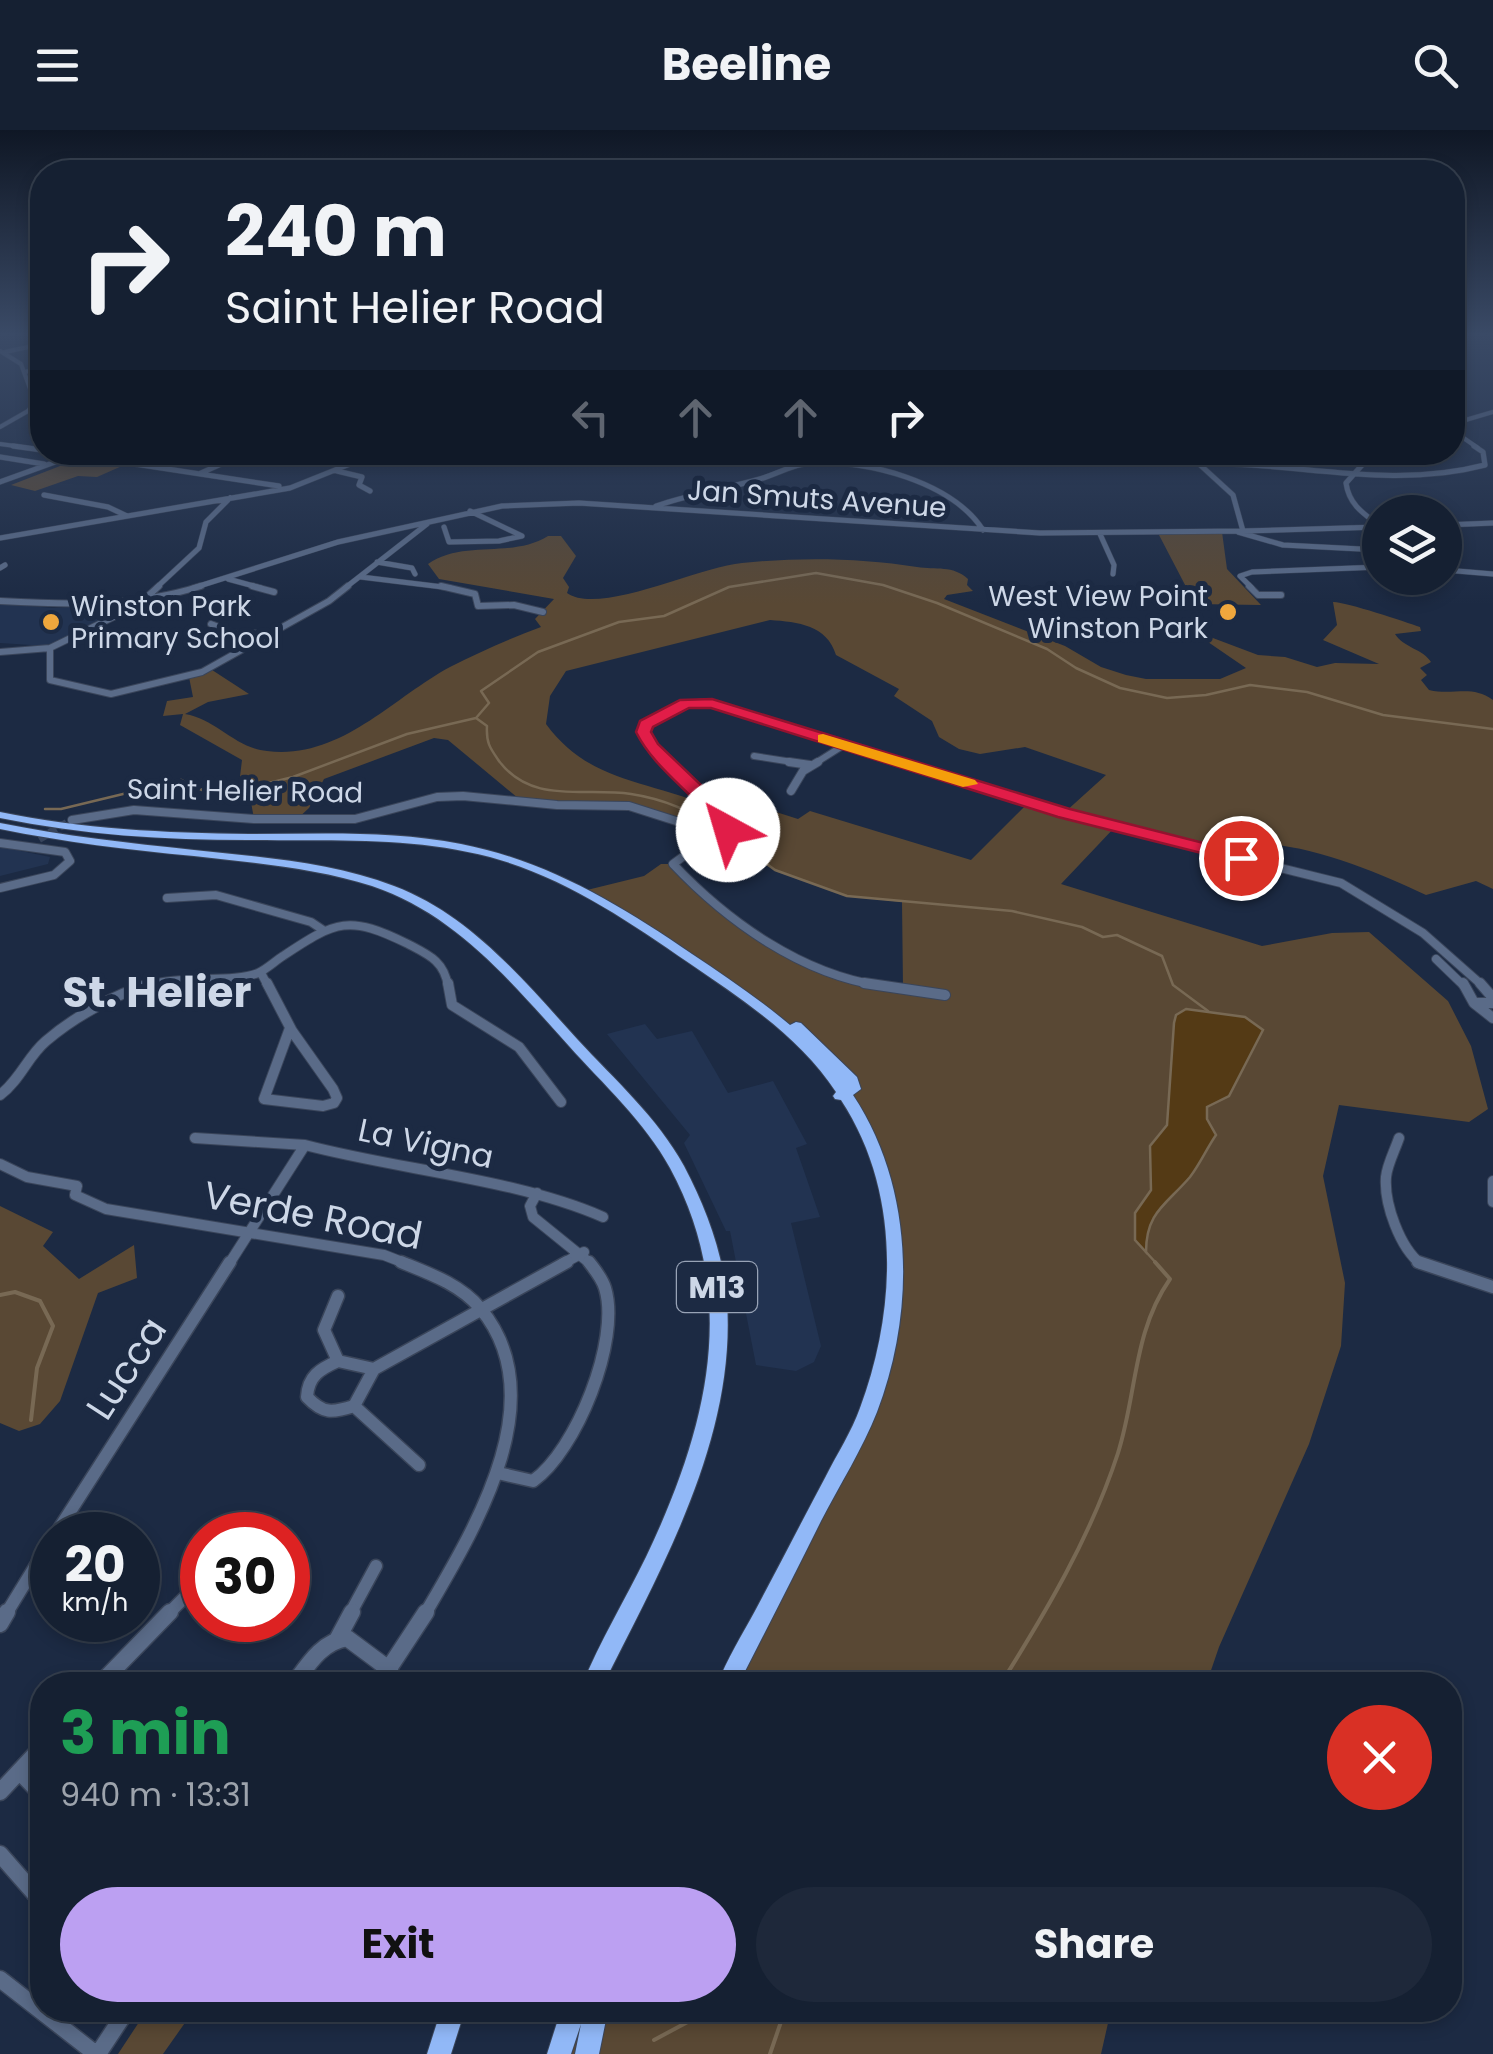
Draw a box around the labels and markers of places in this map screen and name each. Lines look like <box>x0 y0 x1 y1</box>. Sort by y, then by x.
place label: West View Point Winston Park <box>988 577 1209 648</box>
place label: Winston Park Primary School <box>71 587 280 658</box>
marker: West View Point Winston Park <box>1217 601 1239 623</box>
marker: Winston Park Primary School <box>40 611 62 633</box>
pin <box>1199 816 1284 901</box>

